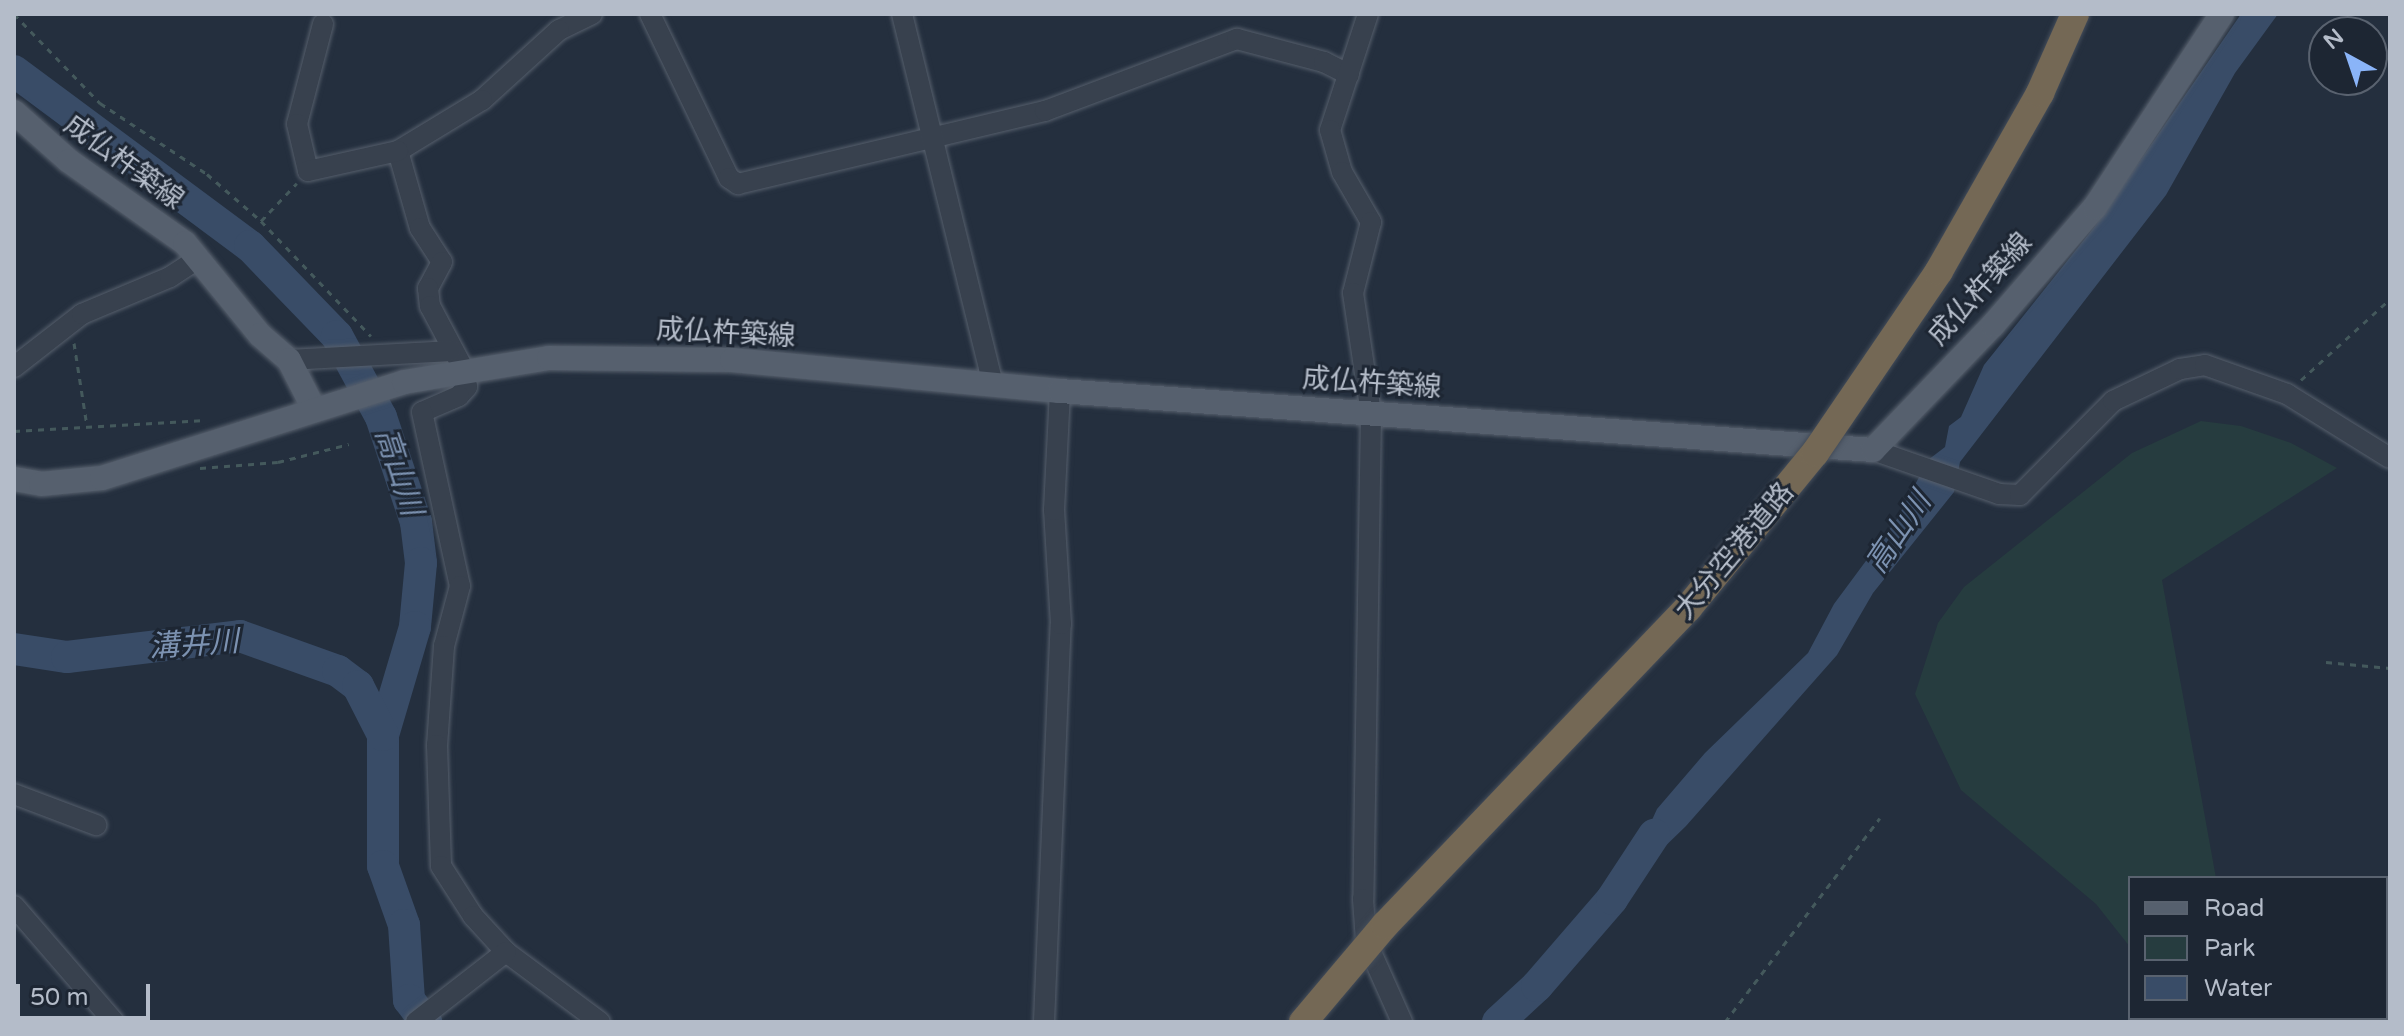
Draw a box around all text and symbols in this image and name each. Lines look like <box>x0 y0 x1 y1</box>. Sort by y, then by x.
north arrow <box>2308 16 2388 96</box>
text: N <box>2319 24 2349 55</box>
street label: 成仏杵築線 <box>57 107 191 217</box>
street label: 成仏杵築線 <box>1921 226 2039 352</box>
street label: 成仏杵築線 <box>655 313 797 353</box>
street label: 成仏杵築線 <box>1301 361 1443 405</box>
water label: 高山川 <box>367 424 429 520</box>
street label: 大分空港道路 <box>1667 476 1801 626</box>
water label: 高山川 <box>1859 486 1939 580</box>
water label: 溝井川 <box>148 624 240 666</box>
legend <box>2128 876 2388 1020</box>
text: Road <box>2204 894 2264 923</box>
text: Park <box>2204 934 2255 963</box>
scale bar <box>20 968 154 1018</box>
text: Water <box>2204 974 2272 1003</box>
text: 50 m <box>30 983 88 1012</box>

